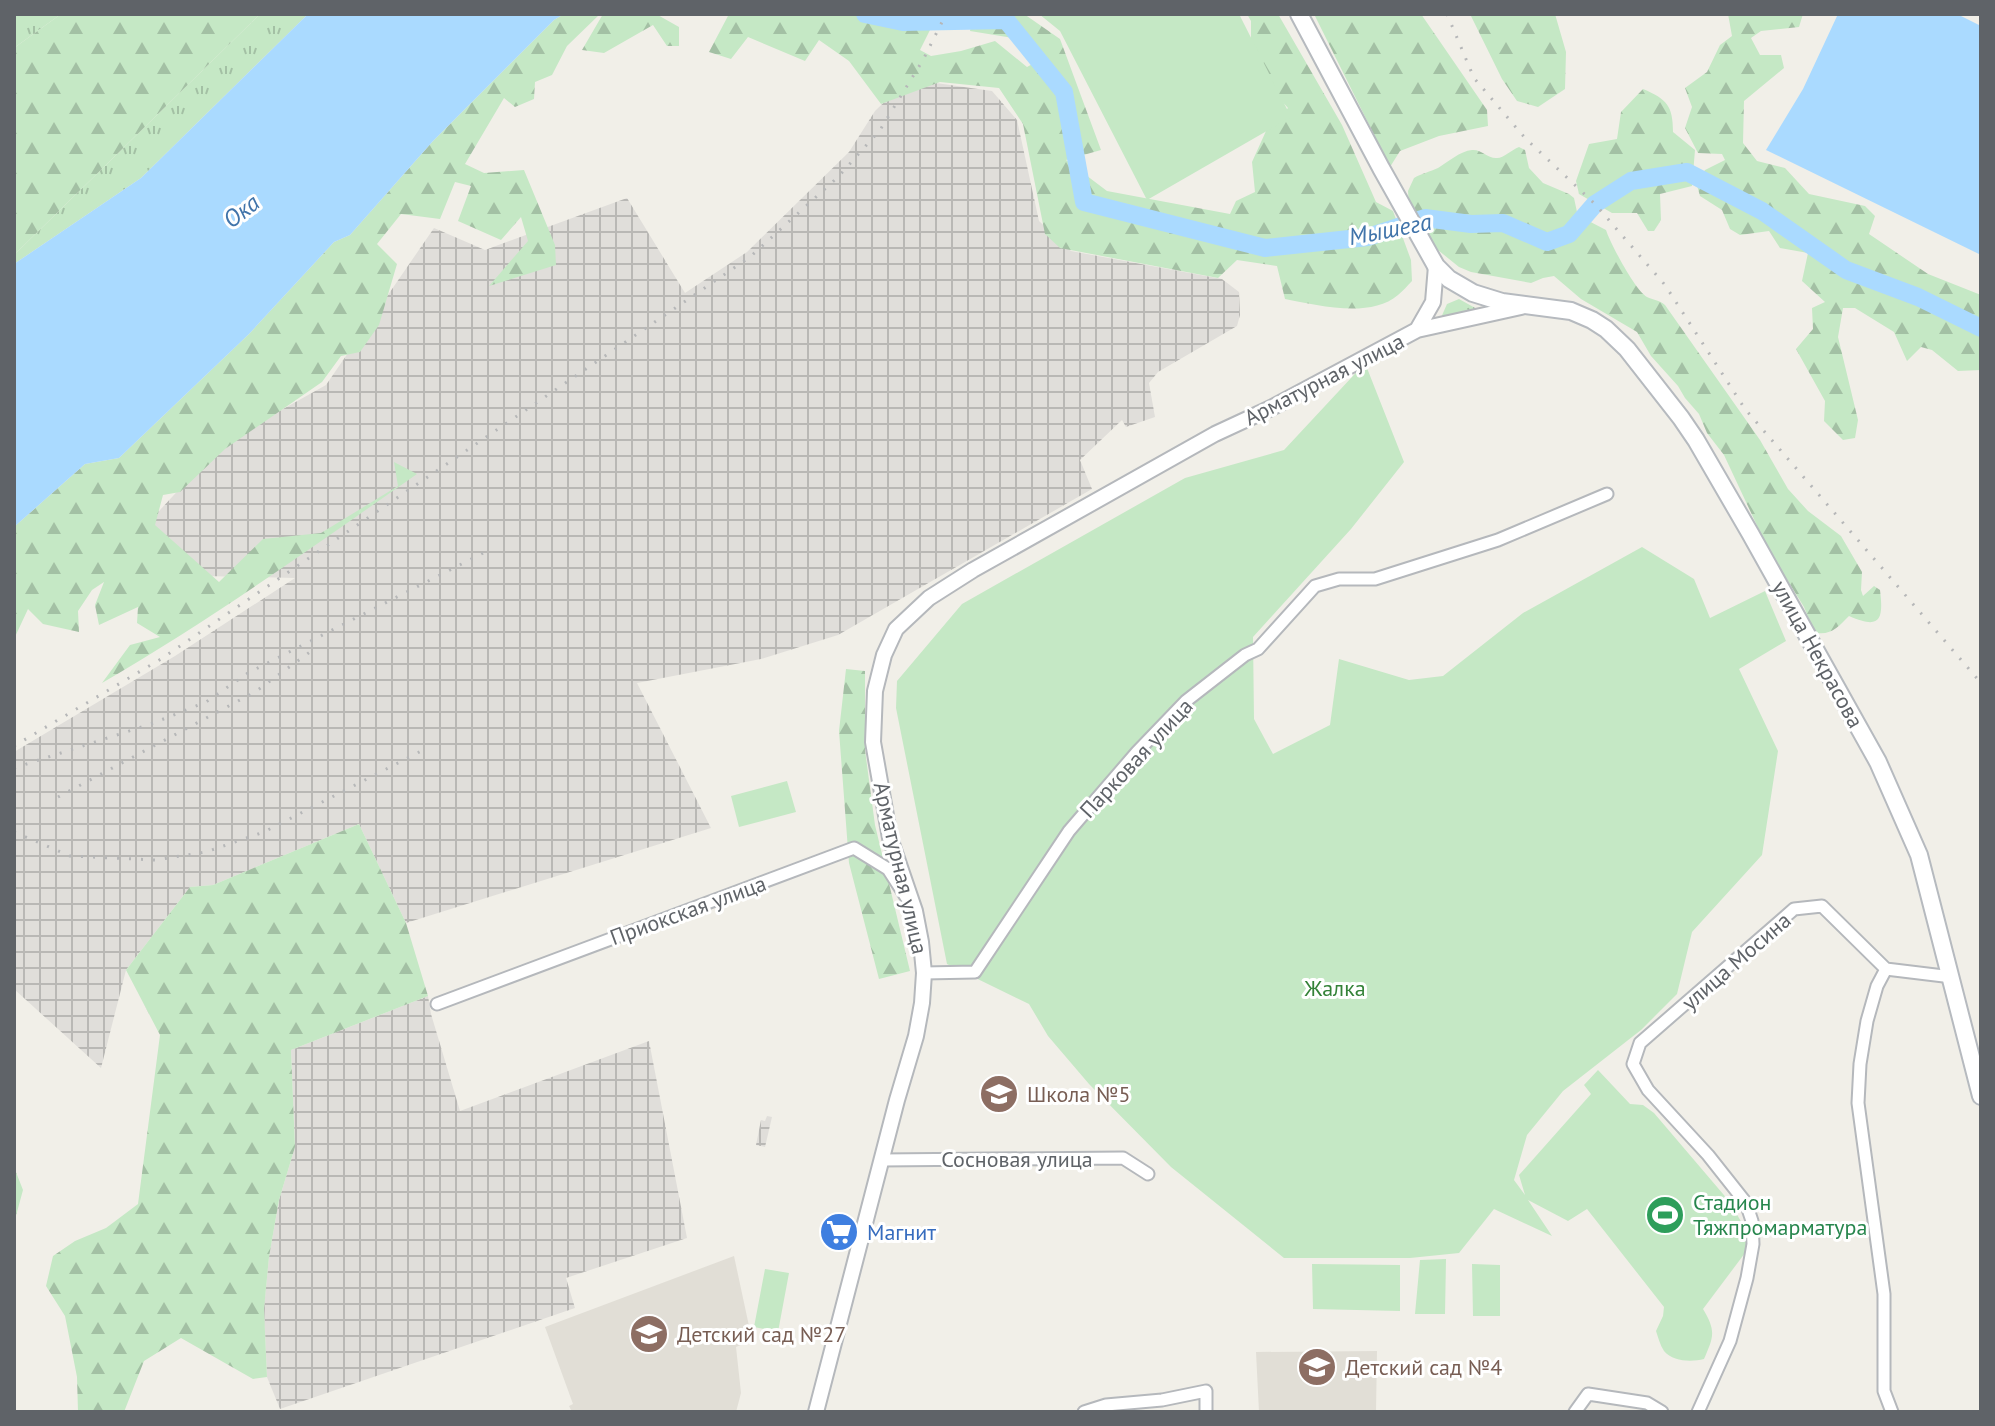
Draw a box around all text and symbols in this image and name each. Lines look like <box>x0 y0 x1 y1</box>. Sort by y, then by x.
water label: Ока <box>217 187 266 235</box>
water label: Мышега <box>1346 206 1434 252</box>
street label: Арматурная улица <box>1239 327 1409 431</box>
street label: улица Некрасова <box>1766 575 1870 733</box>
street label: Парковая улица <box>1073 692 1199 824</box>
street label: Арматурная улица <box>868 779 934 957</box>
street label: Приокская улица <box>606 869 770 951</box>
street label: улица Мосина <box>1676 906 1796 1016</box>
park label: Жалка <box>1303 974 1366 1002</box>
school or university icon: Школа №5 <box>978 1073 1020 1115</box>
place label: Школа №5 <box>1027 1080 1131 1108</box>
street label: Сосновая улица <box>941 1145 1093 1173</box>
place label: Стадион Тяжпромарматура <box>1693 1188 1867 1241</box>
sports icon: Стадион Тяжпромарматура <box>1644 1194 1686 1236</box>
supermarket icon: Магнит <box>818 1211 860 1253</box>
place label: Магнит <box>867 1218 936 1246</box>
school or university icon: Детский сад №27 <box>628 1313 670 1355</box>
place label: Детский сад №27 <box>677 1320 846 1348</box>
school or university icon: Детский сад №4 <box>1296 1346 1338 1388</box>
place label: Детский сад №4 <box>1345 1353 1502 1381</box>

